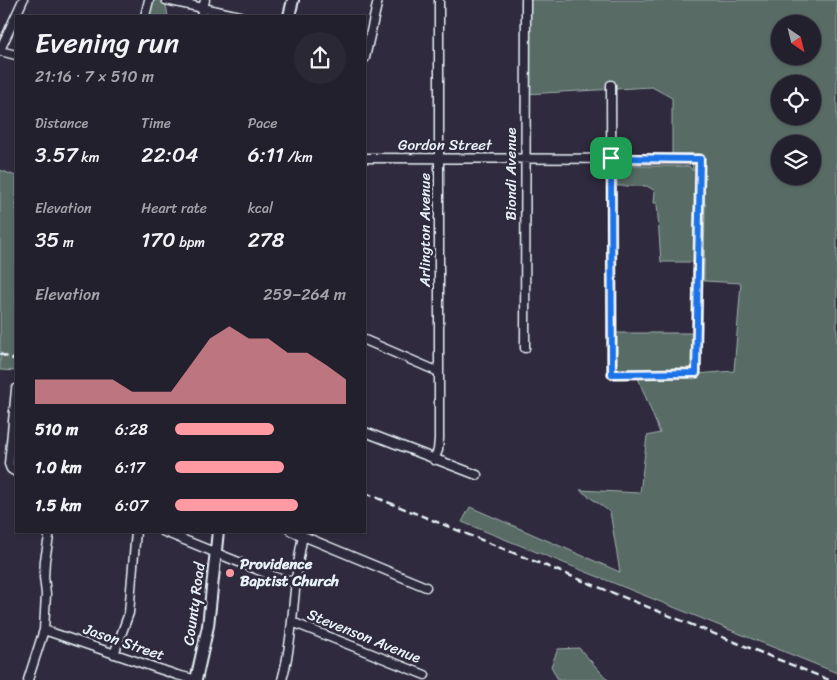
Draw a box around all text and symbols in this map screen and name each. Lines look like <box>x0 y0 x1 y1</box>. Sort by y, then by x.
north arrow <box>771 15 821 65</box>
map controls <box>771 15 821 185</box>
text: Evening run <box>35 18 179 67</box>
button: share <box>294 32 346 84</box>
text: 21:16 · 7 × 510 m <box>35 62 154 91</box>
button: locate <box>771 75 821 125</box>
text: Distance <box>35 111 88 136</box>
text: Time <box>141 111 171 136</box>
text: Pace <box>248 111 277 136</box>
street label: Biondi Avenue <box>498 127 524 221</box>
street label: Gordon Street <box>398 132 493 158</box>
button: layers <box>771 135 821 185</box>
text: 3.57 <box>35 136 78 174</box>
text: 22:04 <box>141 136 198 174</box>
text: 6:11 <box>248 136 284 174</box>
pin <box>590 137 632 179</box>
icon: arrive <box>597 144 625 172</box>
text: km <box>78 145 100 170</box>
text: /km <box>284 145 313 170</box>
street label: Arlington Avenue <box>412 173 438 288</box>
text: Elevation <box>35 196 92 221</box>
text: Heart rate <box>141 196 207 221</box>
text: kcal <box>248 196 273 221</box>
text: 35 <box>35 221 59 259</box>
text: 170 <box>141 221 176 259</box>
text: 278 <box>248 221 284 259</box>
text: m <box>59 230 74 255</box>
text: bpm <box>176 230 205 255</box>
text: Elevation <box>35 280 100 309</box>
text: 259–264 m <box>263 280 346 309</box>
text: 510 m <box>35 415 78 444</box>
text: 6:28 <box>115 415 148 444</box>
text: 1.0 km <box>35 453 82 482</box>
text: 6:17 <box>115 453 145 482</box>
text: 1.5 km <box>35 491 81 520</box>
text: 6:07 <box>115 491 148 520</box>
place label: Providence Baptist Church <box>240 551 339 594</box>
street label: County Road <box>175 560 213 647</box>
marker: Providence Baptist Church <box>224 567 236 579</box>
street label: Stevenson Avenue <box>303 601 425 671</box>
street label: Jason Street <box>79 616 168 668</box>

